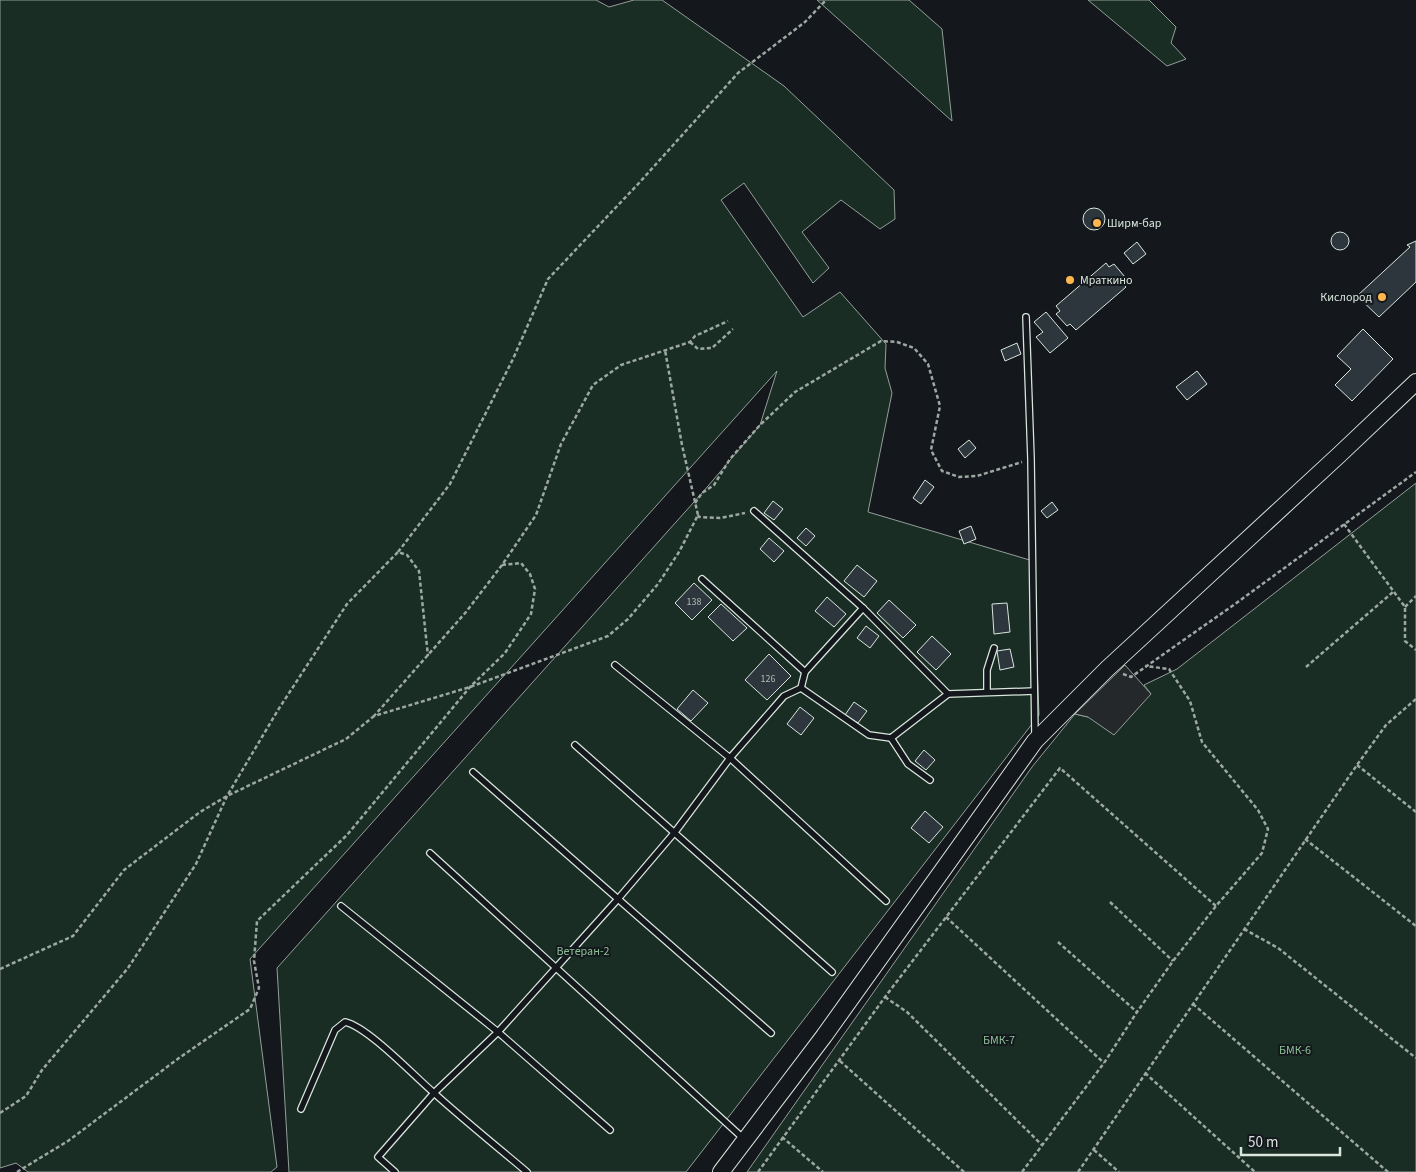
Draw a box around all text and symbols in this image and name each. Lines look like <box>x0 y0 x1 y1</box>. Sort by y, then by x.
place label: Ширм-бар <box>1107 215 1162 232</box>
marker: Ширм-бар <box>1091 217 1103 229</box>
place label: Мраткино <box>1080 272 1133 289</box>
marker: Мраткино <box>1064 274 1076 286</box>
place label: Кислород <box>1320 289 1373 306</box>
marker: Кислород <box>1376 291 1388 303</box>
house number: 138 <box>687 595 701 609</box>
house number: 126 <box>761 672 775 686</box>
park label: Ветеран-2 <box>556 943 610 960</box>
park label: БМК-7 <box>983 1032 1015 1049</box>
park label: БМК-6 <box>1279 1042 1311 1059</box>
scale bar <box>1241 1124 1340 1156</box>
text: 50 m <box>1248 1132 1278 1153</box>

